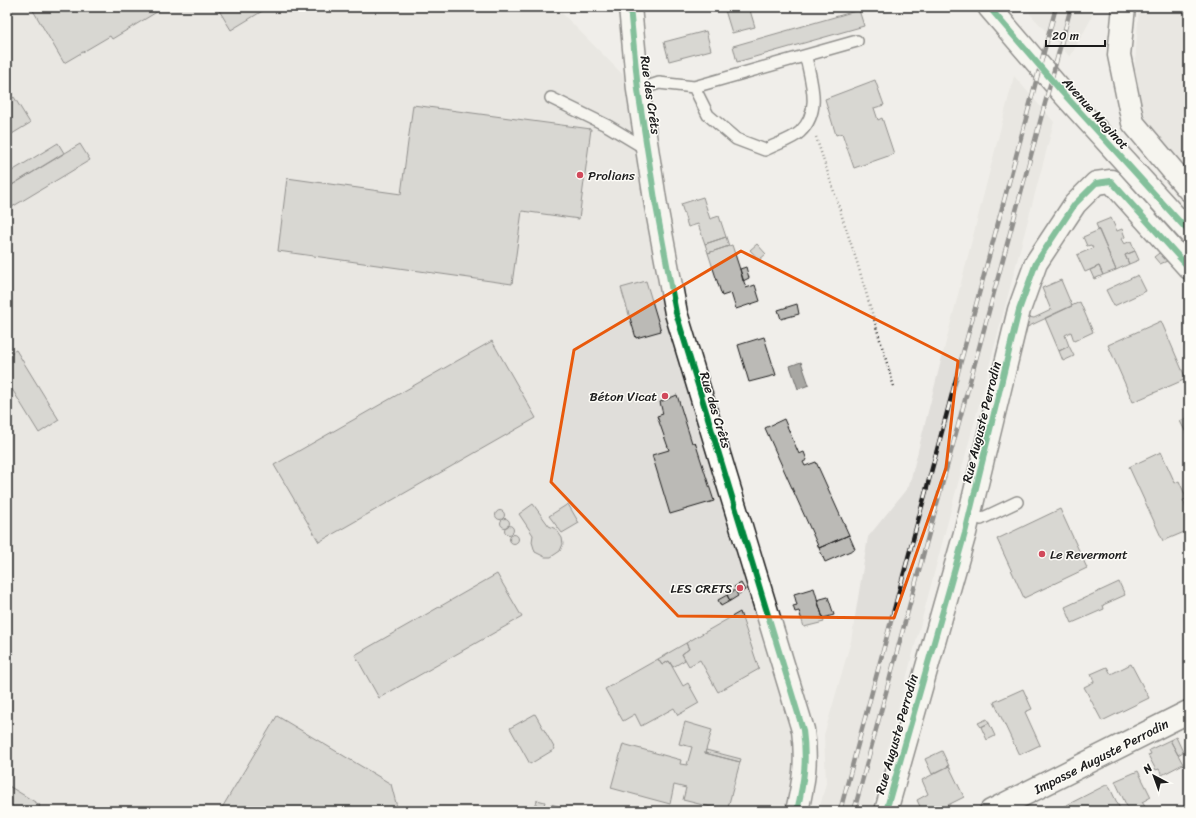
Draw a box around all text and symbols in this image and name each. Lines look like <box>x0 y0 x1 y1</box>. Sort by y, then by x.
scale bar <box>1046 22 1105 48</box>
text: 20 m <box>1052 25 1079 47</box>
street label: Rue des Crêts <box>634 54 667 136</box>
street label: Avenue Maginot <box>1056 71 1135 155</box>
place label: Prolians <box>588 164 636 187</box>
marker: Prolians <box>575 170 585 180</box>
street label: Rue Auguste Perrodin <box>955 359 1008 485</box>
street label: Rue des Crêts <box>693 369 738 451</box>
place label: Béton Vicat <box>589 385 657 408</box>
marker: Béton Vicat <box>660 391 670 401</box>
place label: Le Revermont <box>1050 543 1128 566</box>
marker: Le Revermont <box>1037 549 1047 559</box>
place label: LES CRETS <box>671 577 732 600</box>
marker: LES CRETS <box>735 583 745 593</box>
street label: Rue Auguste Perrodin <box>868 671 925 797</box>
street label: Impasse Auguste Perrodin <box>1029 712 1173 801</box>
north arrow <box>1134 756 1174 796</box>
text: N <box>1138 759 1157 779</box>

